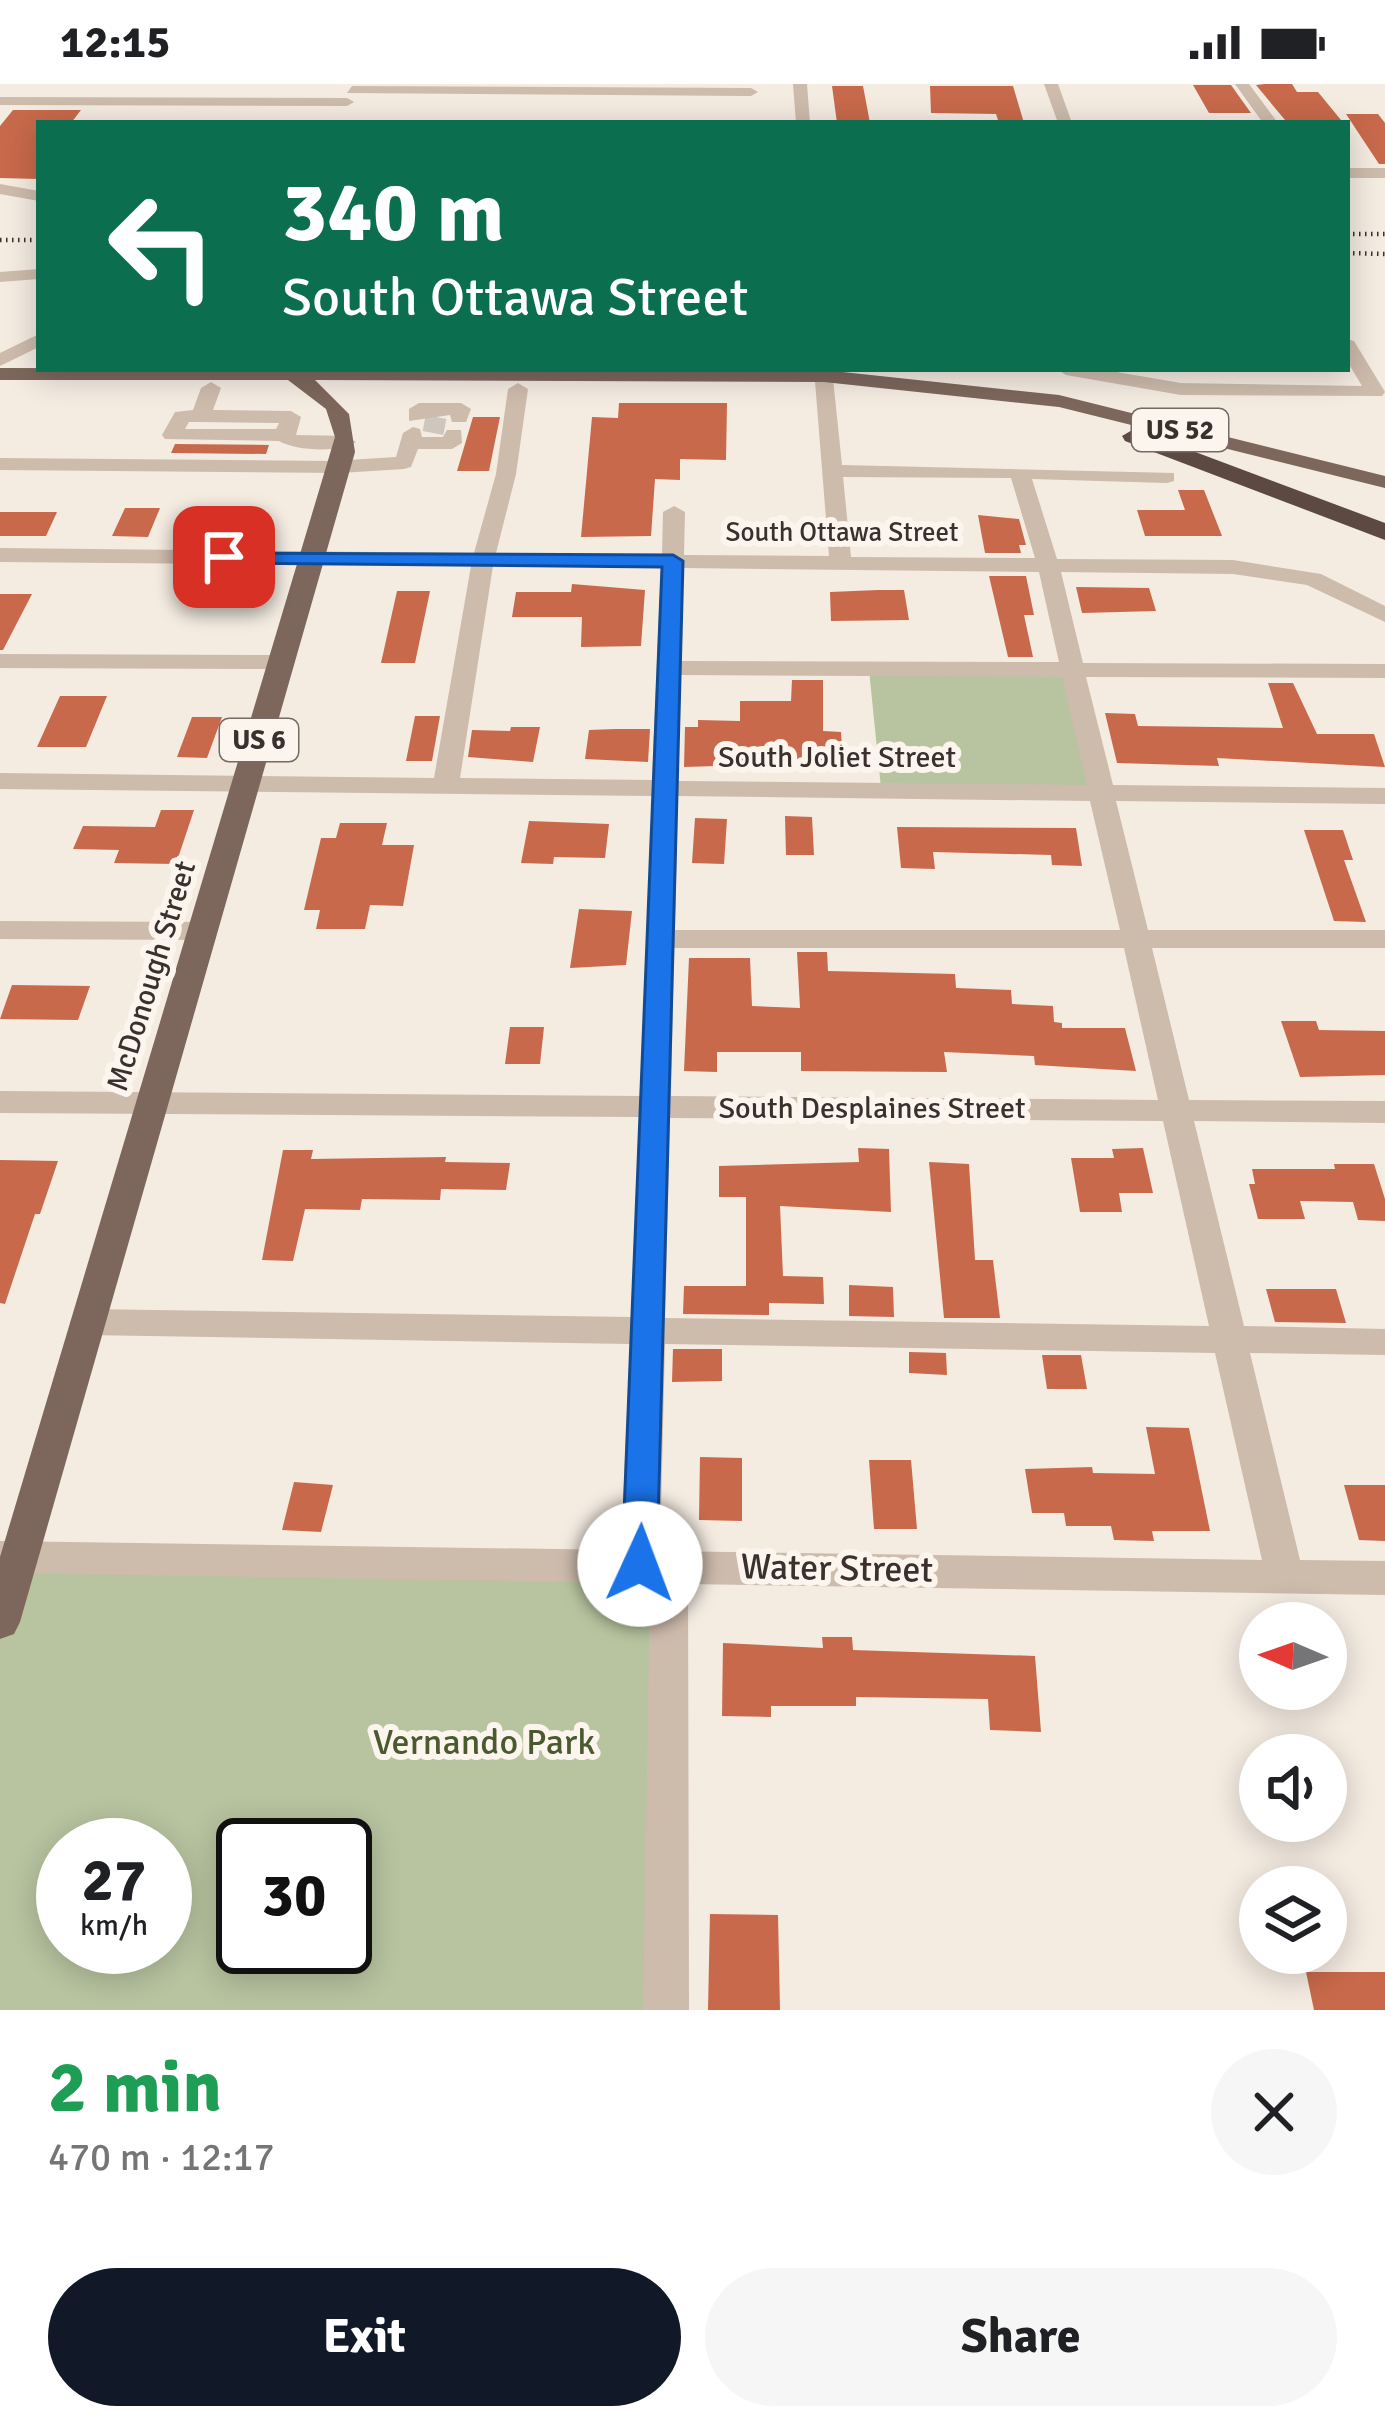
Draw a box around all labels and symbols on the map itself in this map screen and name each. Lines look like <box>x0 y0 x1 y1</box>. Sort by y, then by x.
road number: US 52 <box>1132 409 1228 451</box>
pin <box>173 506 275 608</box>
street label: South Ottawa Street <box>725 516 959 549</box>
road number: US 6 <box>220 719 298 761</box>
street label: South Joliet Street <box>718 739 956 776</box>
street label: McDonough Street <box>99 857 204 1096</box>
street label: South Desplaines Street <box>718 1090 1026 1127</box>
position arrow <box>577 1501 703 1627</box>
street label: Water Street <box>740 1544 934 1593</box>
north arrow <box>1239 1602 1347 1710</box>
park label: Vernando Park <box>373 1720 595 1765</box>
speed limit sign: 30 <box>216 1818 372 1974</box>

